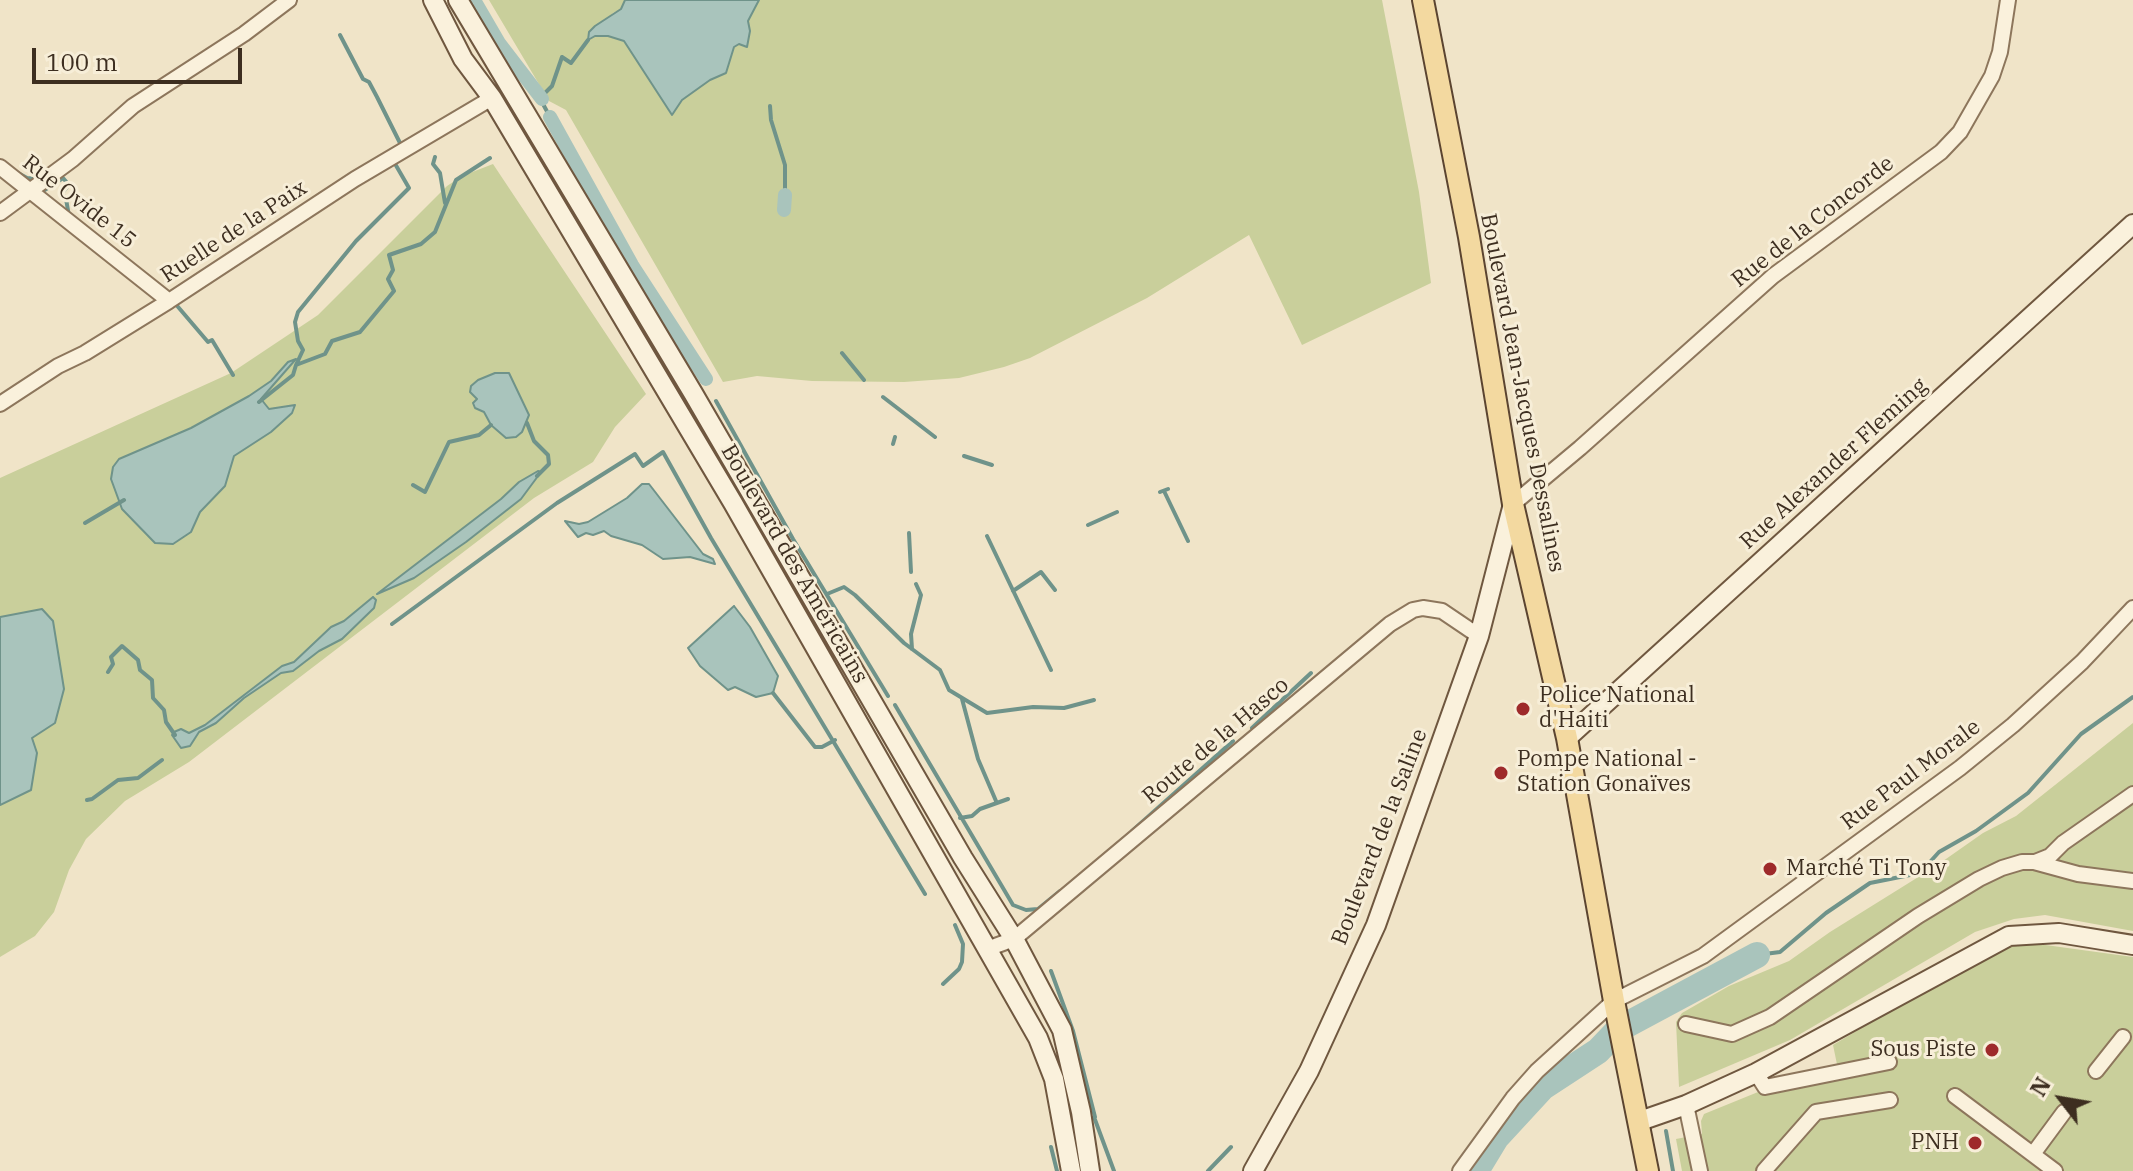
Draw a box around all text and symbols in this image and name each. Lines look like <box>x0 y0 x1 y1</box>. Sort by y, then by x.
scale bar <box>36 32 246 82</box>
text: 100 m <box>46 46 118 78</box>
street label: Rue Ovide 15 <box>17 150 141 254</box>
street label: Rue de la Concorde <box>1727 151 1899 293</box>
street label: Ruelle de la Paix <box>156 175 312 289</box>
street label: Boulevard Jean-Jacques Dessalines <box>1474 211 1570 575</box>
street label: Rue Alexander Fleming <box>1735 373 1933 555</box>
street label: Boulevard des Américains <box>715 440 873 688</box>
street label: Route de la Hasco <box>1138 672 1294 810</box>
place label: Police National d'Haiti <box>1539 683 1695 734</box>
marker: Police National d'Haiti <box>1514 700 1532 718</box>
street label: Rue Paul Morale <box>1836 714 1986 836</box>
street label: Boulevard de la Saline <box>1327 725 1433 949</box>
place label: Pompe National - Station Gonaïves <box>1517 747 1697 798</box>
marker: Pompe National - Station Gonaïves <box>1492 764 1510 782</box>
place label: Marché Ti Tony <box>1786 856 1947 882</box>
marker: Marché Ti Tony <box>1761 860 1779 878</box>
place label: Sous Piste <box>1870 1037 1976 1063</box>
marker: Sous Piste <box>1983 1041 2001 1059</box>
north arrow <box>2021 1059 2101 1139</box>
text: N <box>2023 1071 2057 1101</box>
place label: PNH <box>1911 1130 1959 1156</box>
marker: PNH <box>1966 1134 1984 1152</box>

